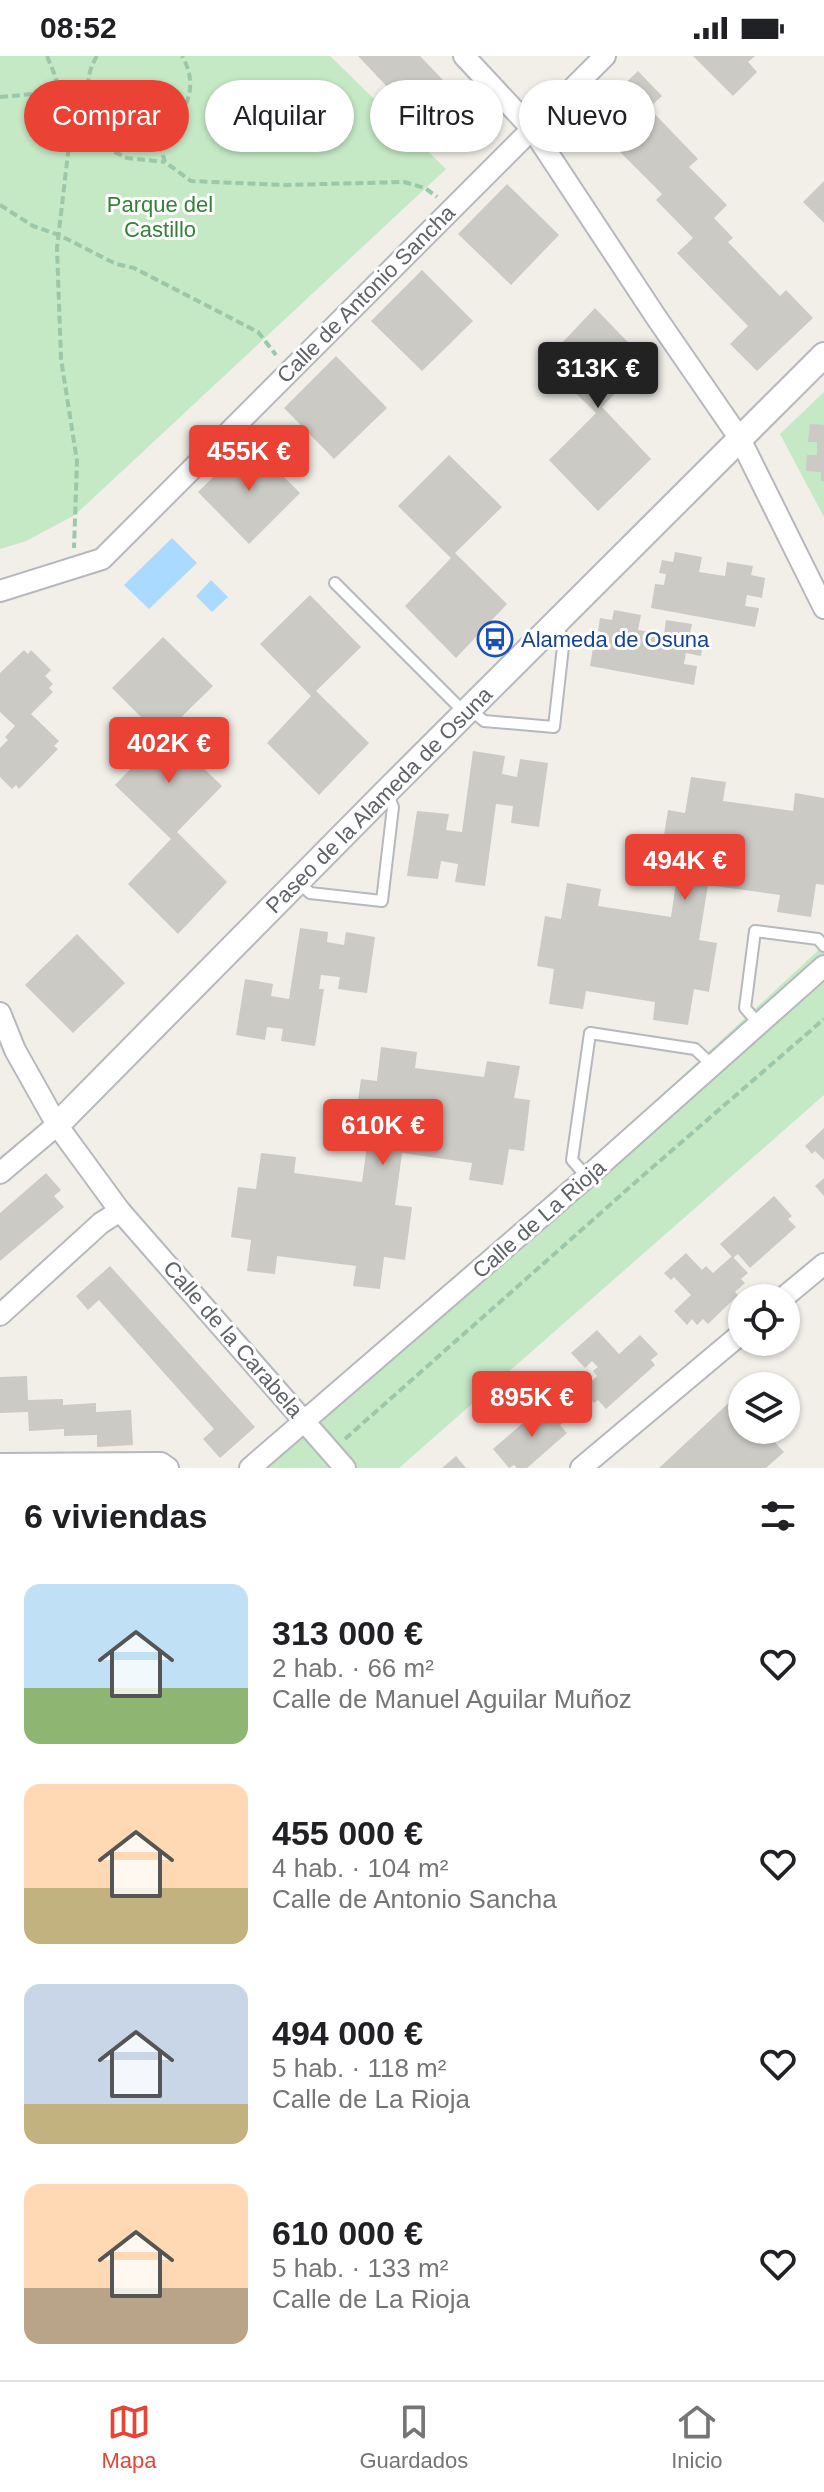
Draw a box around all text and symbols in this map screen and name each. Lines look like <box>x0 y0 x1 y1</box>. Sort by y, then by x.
text: 08:52 <box>40 11 117 44</box>
chip: Comprar <box>24 80 189 152</box>
chip: Alquilar <box>205 80 354 152</box>
chip: Filtros <box>370 80 503 152</box>
chip: Nuevo <box>519 80 655 152</box>
park label: Parque del Castillo <box>107 192 213 242</box>
street label: Calle de Antonio Sancha <box>272 199 461 388</box>
pin: 313K € <box>533 342 663 410</box>
text: 313K € <box>556 353 640 383</box>
pin: 455K € <box>184 425 314 493</box>
text: 455K € <box>207 436 291 466</box>
bus stop icon: Alameda de Osuna <box>476 620 514 658</box>
place label: Alameda de Osuna <box>521 627 710 652</box>
street label: Paseo de la Alameda de Osuna <box>261 681 498 918</box>
pin: 402K € <box>104 717 234 785</box>
text: 402K € <box>127 728 211 758</box>
pin: 494K € <box>620 834 750 902</box>
text: 494K € <box>643 845 727 875</box>
pin: 610K € <box>318 1099 448 1167</box>
text: 610K € <box>341 1110 425 1140</box>
street label: Calle de La Rioja <box>468 1154 611 1283</box>
street label: Calle de la Carabela <box>158 1256 308 1423</box>
map controls <box>728 1284 800 1444</box>
button: locate <box>728 1284 800 1356</box>
pin: 895K € <box>467 1371 597 1439</box>
button: layers <box>728 1372 800 1444</box>
text: 895K € <box>490 1382 574 1412</box>
icon: filters <box>756 1494 800 1538</box>
text: 6 viviendas <box>24 1497 207 1535</box>
text: 313 000 € <box>272 1614 423 1652</box>
icon: home <box>88 1616 184 1712</box>
icon: heart <box>756 1642 800 1686</box>
text: 2 hab. · 66 m² <box>272 1653 434 1683</box>
text: Calle de Manuel Aguilar Muñoz <box>272 1684 632 1714</box>
text: 455 000 € <box>272 1814 423 1852</box>
icon: home <box>88 1816 184 1912</box>
icon: heart <box>756 1842 800 1886</box>
text: 4 hab. · 104 m² <box>272 1853 448 1883</box>
text: Calle de Antonio Sancha <box>272 1884 557 1914</box>
text: 494 000 € <box>272 2014 423 2052</box>
icon: home <box>88 2016 184 2112</box>
icon: heart <box>756 2042 800 2086</box>
text: 5 hab. · 118 m² <box>272 2053 446 2083</box>
text: Calle de La Rioja <box>272 2084 470 2114</box>
text: 610 000 € <box>272 2214 423 2252</box>
icon: home <box>88 2216 184 2312</box>
icon: heart <box>756 2242 800 2286</box>
text: 5 hab. · 133 m² <box>272 2253 448 2283</box>
text: Calle de La Rioja <box>272 2284 470 2314</box>
tab: Mapa <box>101 2400 157 2474</box>
tab: Guardados <box>359 2400 468 2474</box>
tab: Inicio <box>671 2400 723 2474</box>

